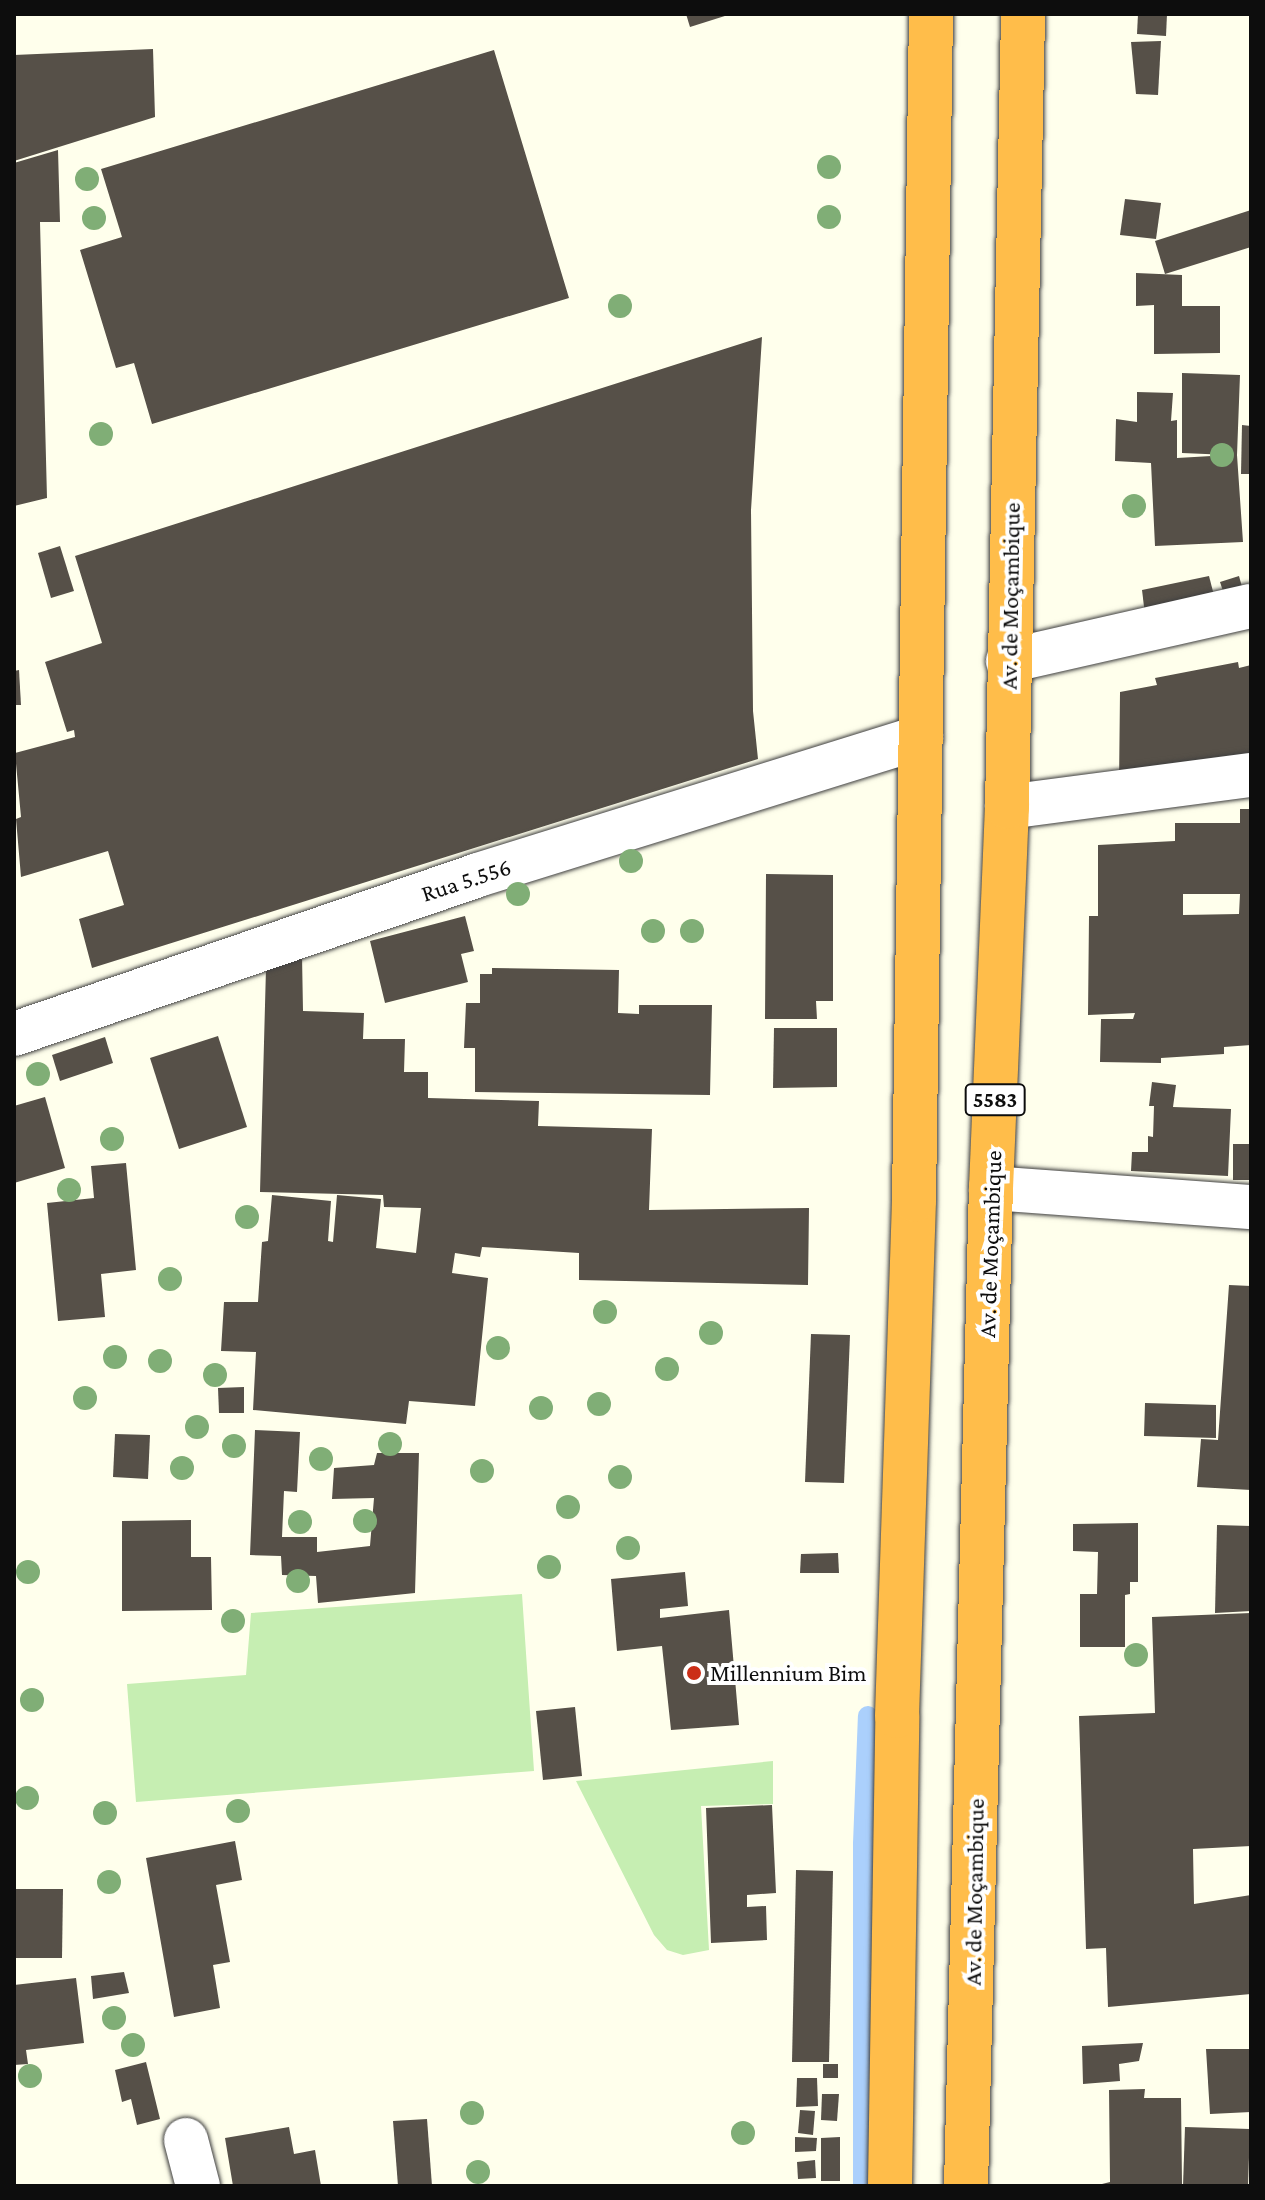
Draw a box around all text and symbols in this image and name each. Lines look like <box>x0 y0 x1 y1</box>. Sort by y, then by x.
street label: Av. de Moçambique <box>994 502 1026 690</box>
street label: Rua 5.556 <box>418 852 514 908</box>
road number: 5583 <box>963 1082 1027 1118</box>
street label: Av. de Moçambique <box>972 1150 1008 1338</box>
place label: Millennium Bim <box>710 1659 867 1687</box>
marker: Millennium Bim <box>685 1664 703 1682</box>
street label: Av. de Moçambique <box>958 1798 990 1986</box>

